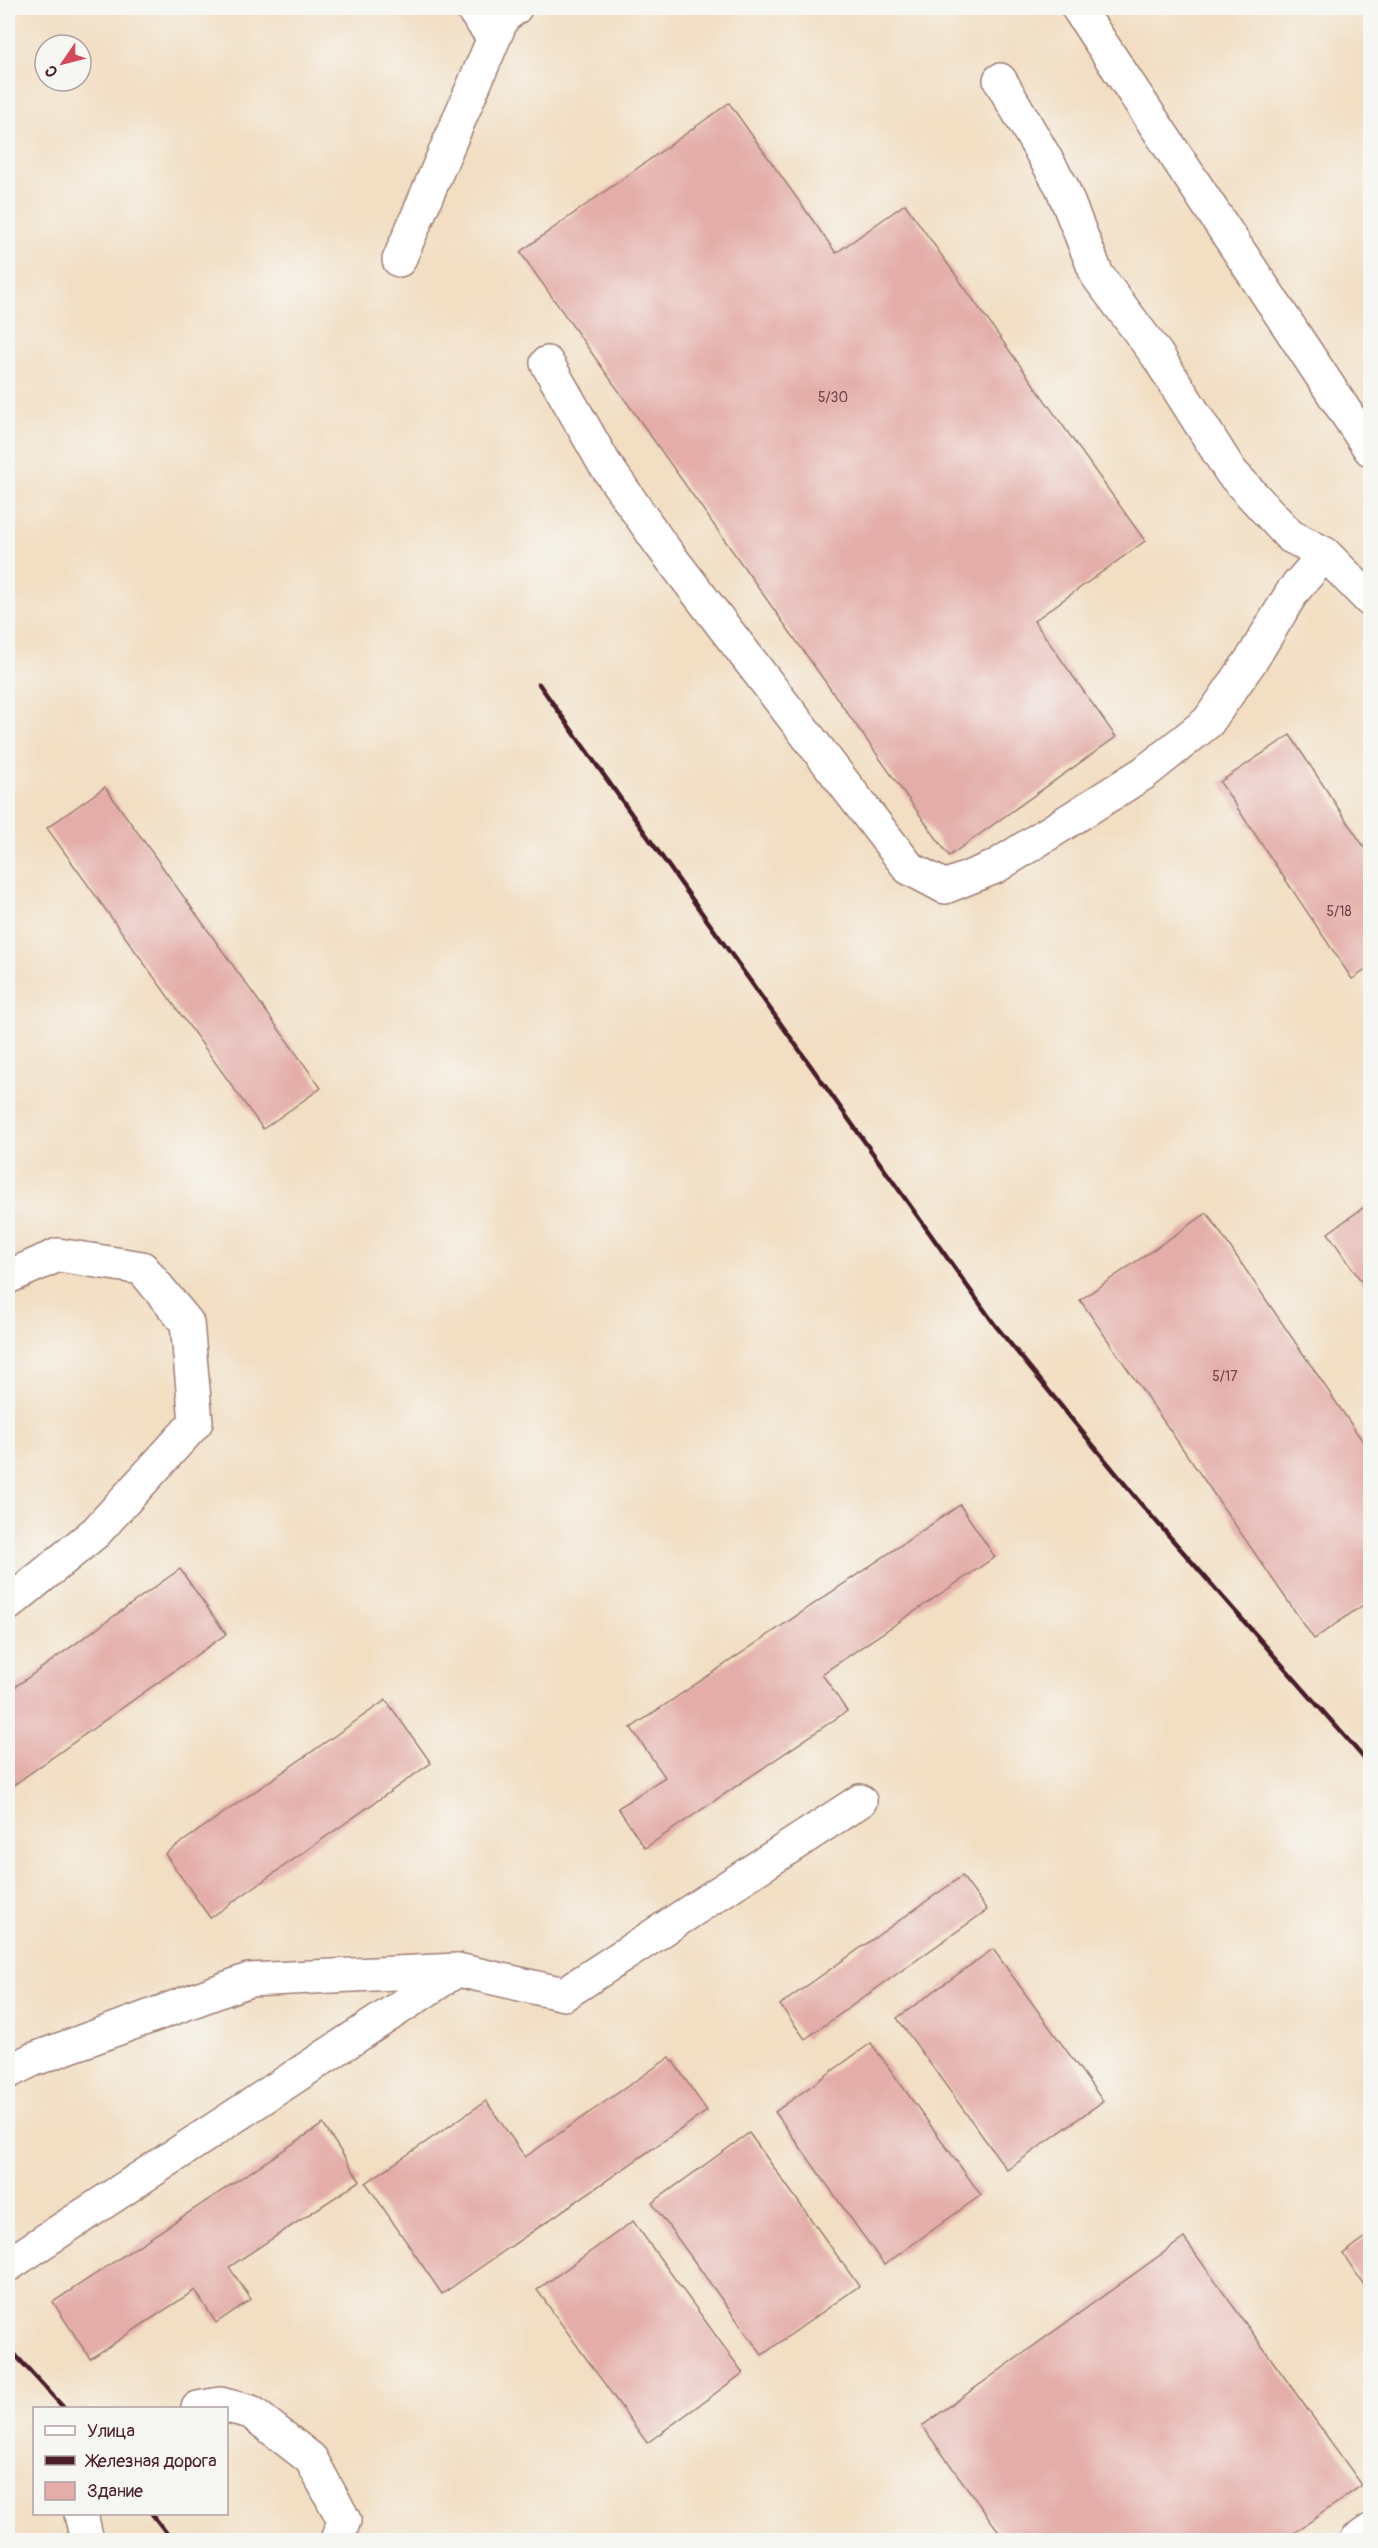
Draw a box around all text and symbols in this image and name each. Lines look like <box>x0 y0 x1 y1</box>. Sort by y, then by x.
north arrow <box>33 33 93 93</box>
text: С <box>40 61 63 81</box>
house number: 5/30 <box>818 389 848 406</box>
house number: 5/18 <box>1326 903 1352 920</box>
house number: 5/17 <box>1212 1368 1238 1385</box>
legend <box>33 2407 228 2515</box>
text: Улица <box>87 2420 135 2443</box>
text: Железная дорога <box>84 2450 217 2473</box>
text: Здание <box>87 2480 143 2503</box>

